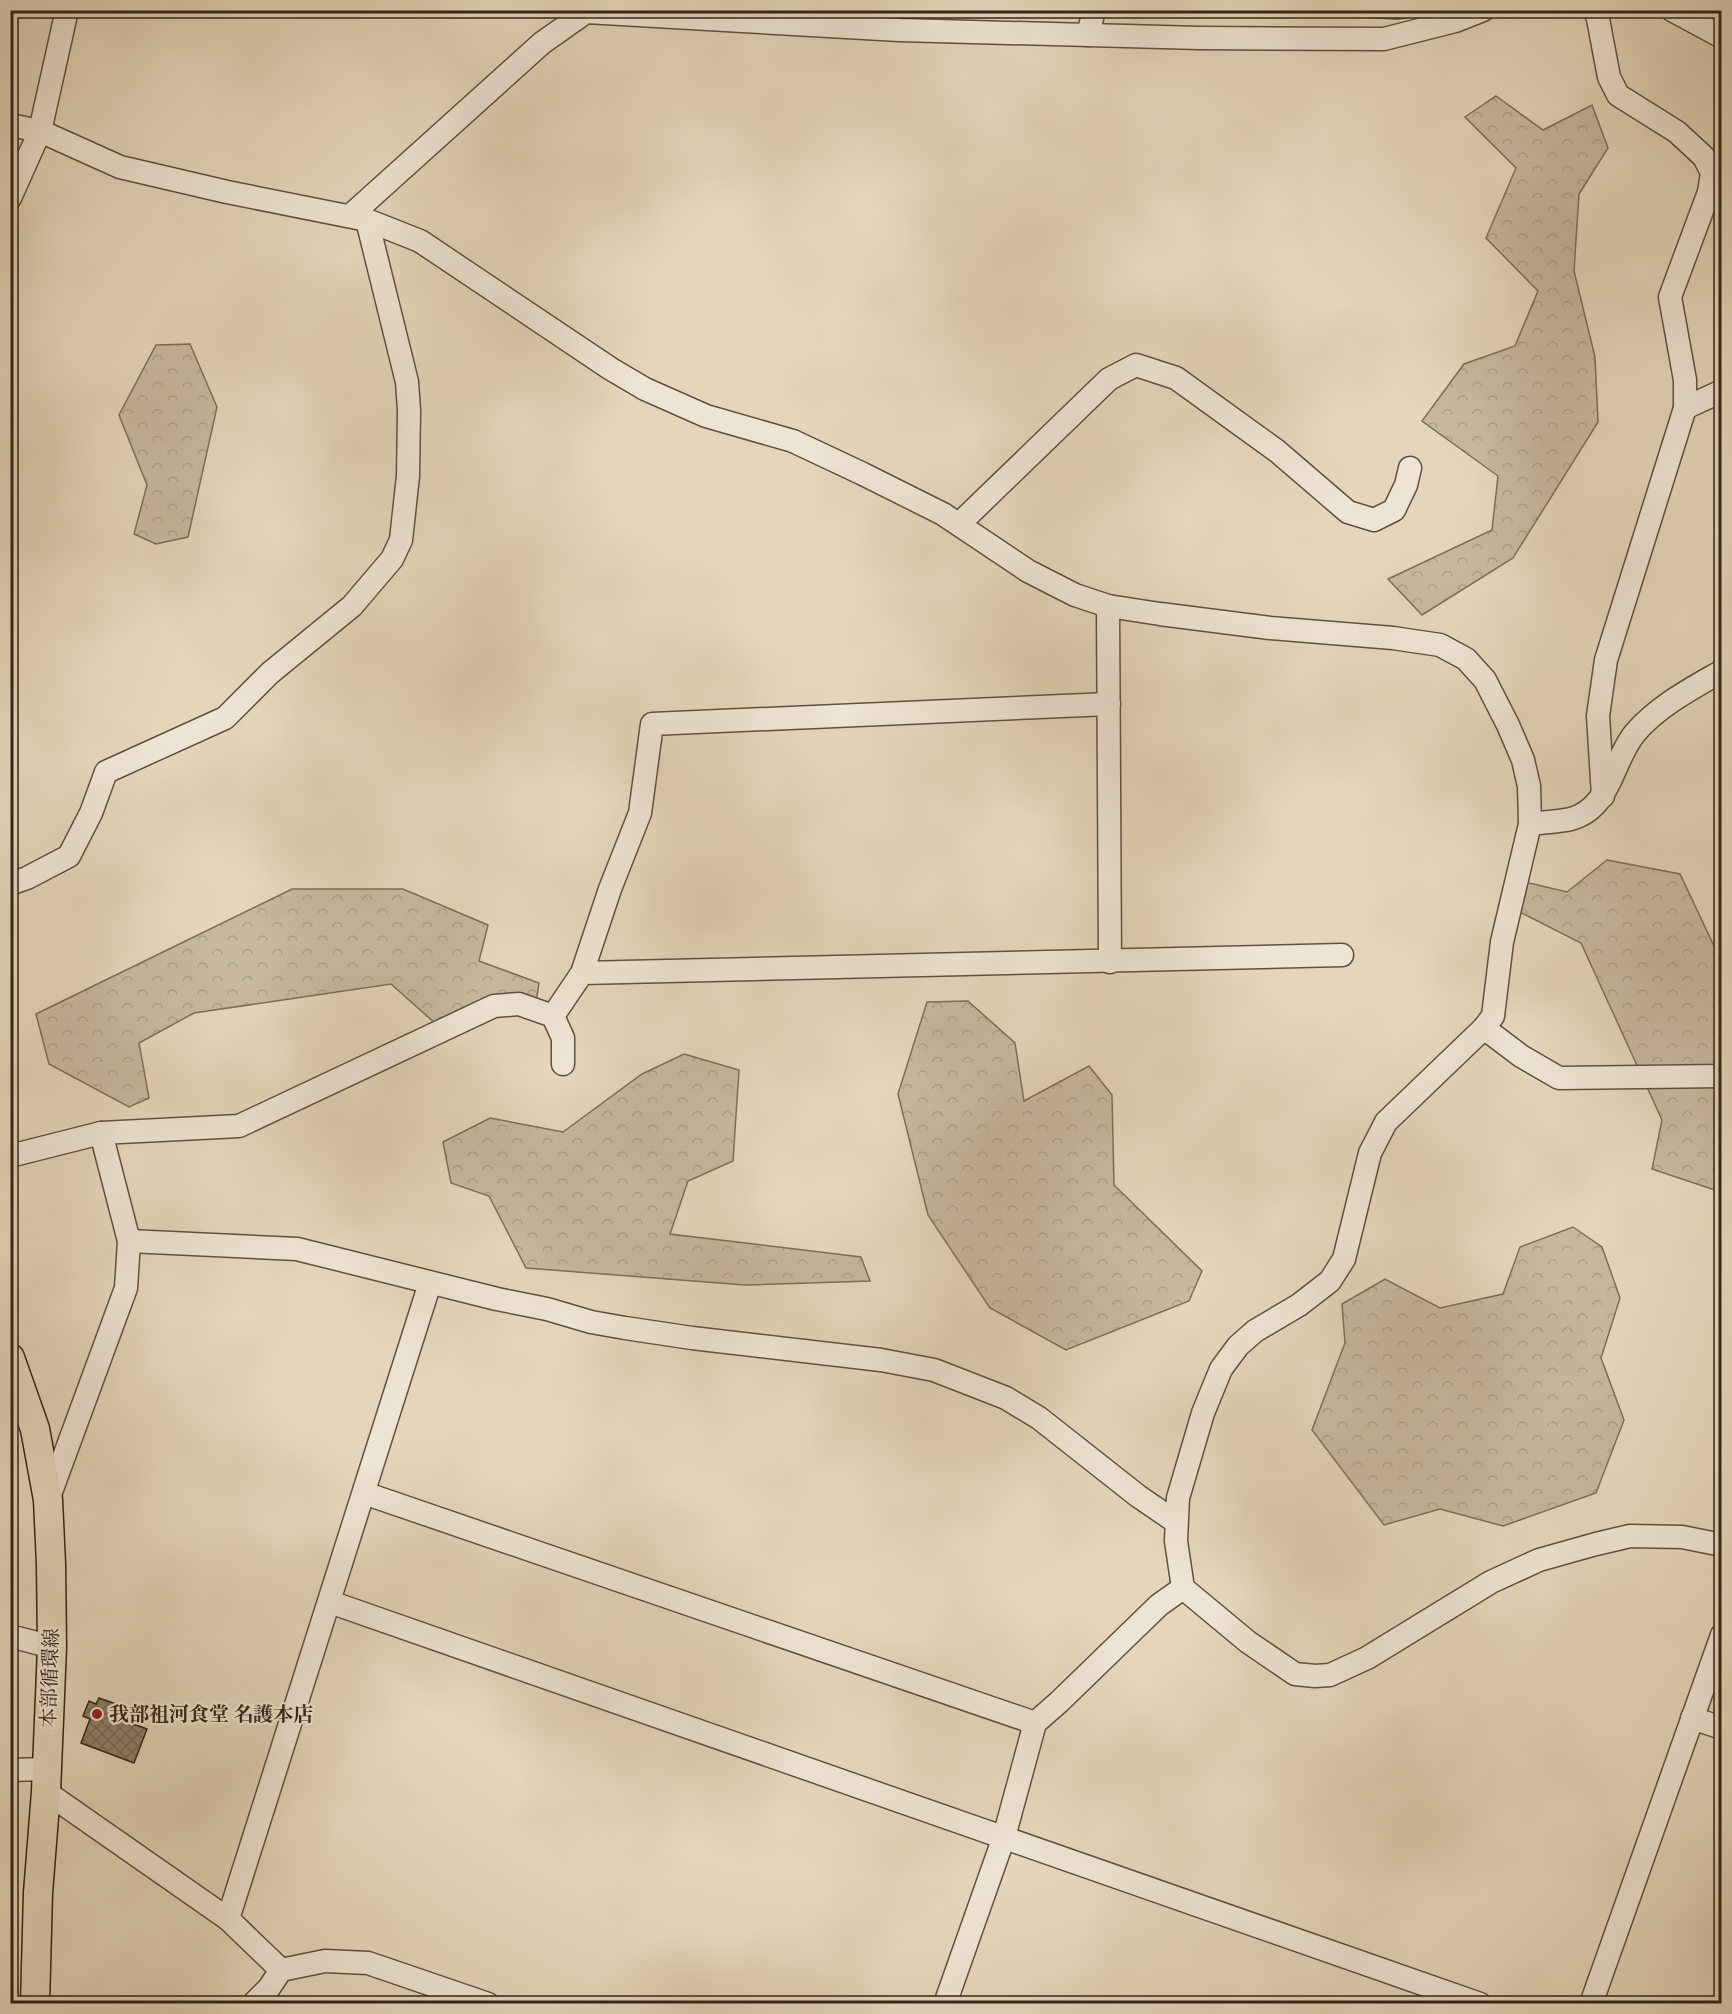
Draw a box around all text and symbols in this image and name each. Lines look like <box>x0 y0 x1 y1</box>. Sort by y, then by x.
street label: 本部循環線 <box>37 1628 63 1728</box>
place label: 我部祖河食堂 名護本店 <box>109 1703 313 1726</box>
marker: 我部祖河食堂 名護本店 <box>90 1707 104 1721</box>

